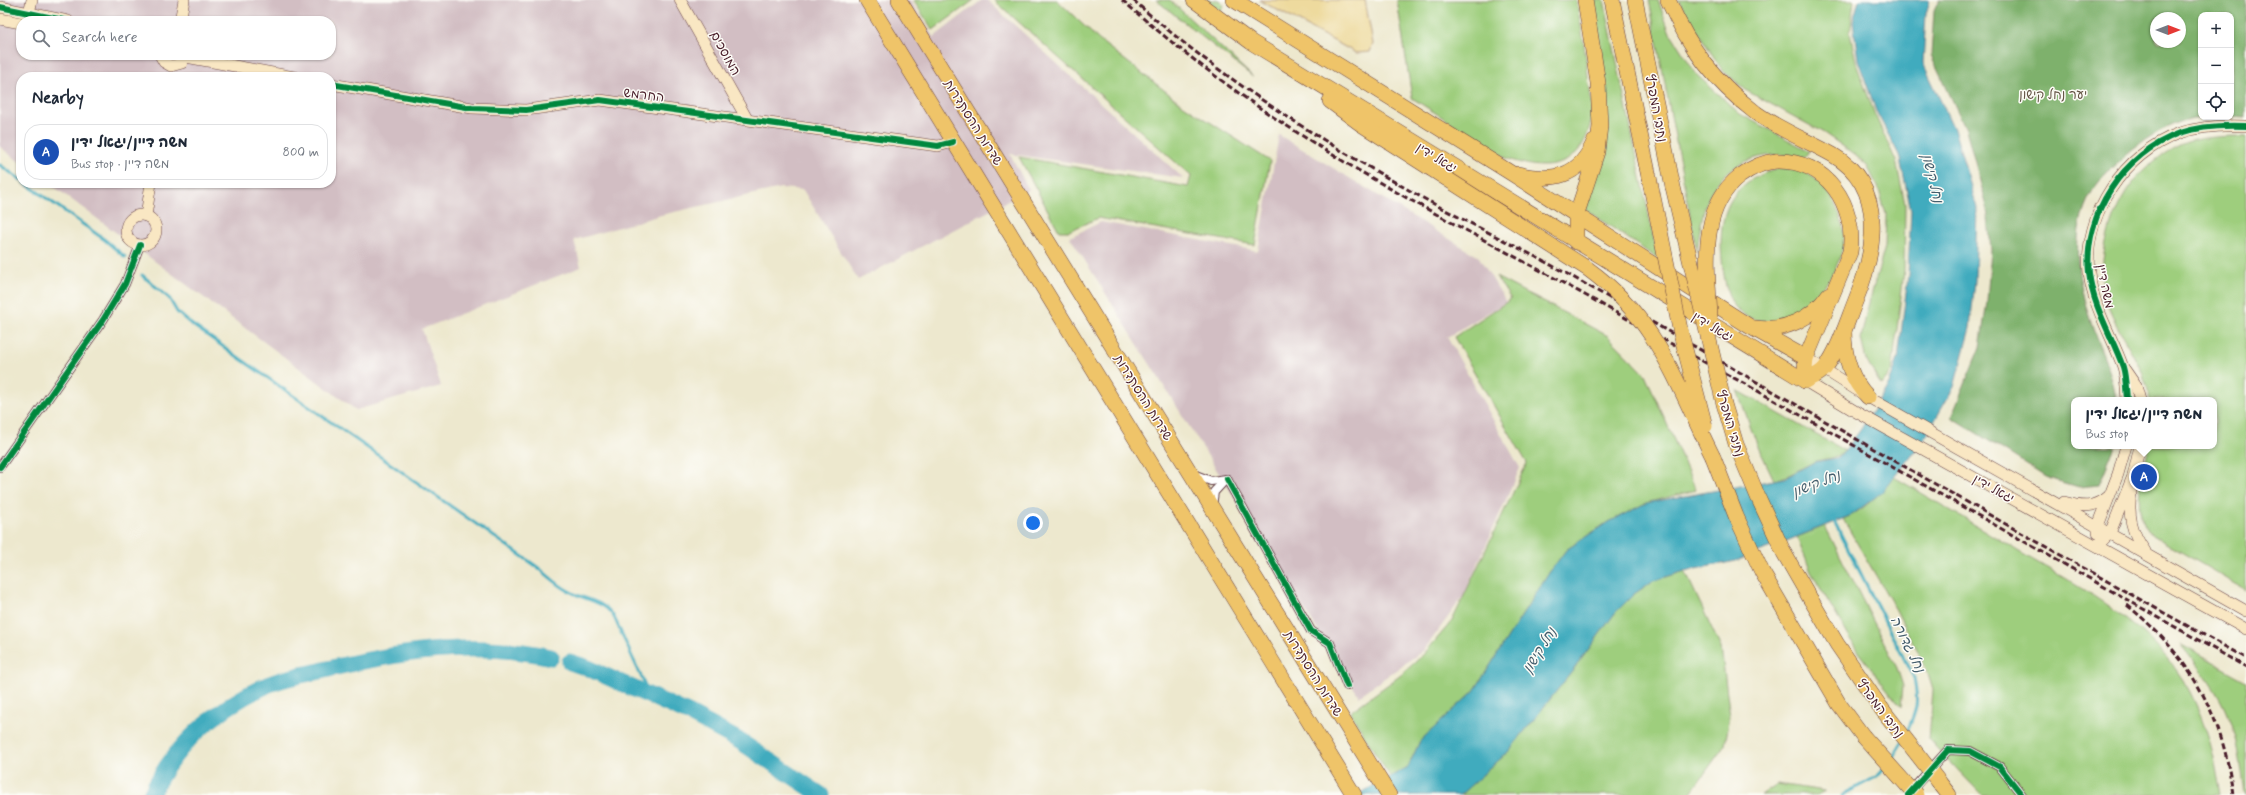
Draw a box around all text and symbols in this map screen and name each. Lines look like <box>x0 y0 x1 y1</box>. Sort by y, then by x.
north arrow <box>2150 12 2186 48</box>
map controls <box>2198 12 2234 120</box>
button: + <box>2198 12 2234 48</box>
search box <box>16 16 336 60</box>
icon: search <box>30 27 52 49</box>
text: Search here <box>62 28 138 48</box>
street label: המוסכים <box>706 28 744 79</box>
button: − <box>2198 48 2234 84</box>
street label: נתיבי המפרץ <box>1641 73 1670 144</box>
street label: שדרות ההסתדרות <box>939 76 1006 169</box>
button: locate <box>2198 84 2234 120</box>
street label: החרמש <box>622 85 665 106</box>
text: Nearby <box>32 87 84 109</box>
park label: יער נחל קישון <box>2019 87 2087 104</box>
text: משה דיין/יגאל ידין <box>71 133 188 153</box>
street label: יגאל ידין <box>1413 139 1460 177</box>
text: A <box>42 144 50 161</box>
text: 800 m <box>283 144 319 161</box>
water label: נחל קישון <box>1917 152 1947 206</box>
text: Bus stop · משה דיין <box>71 156 169 173</box>
street label: משה דיין <box>2092 262 2118 310</box>
street label: יגאל ידין <box>1689 308 1736 346</box>
street label: שדרות ההסתדרות <box>1109 351 1176 444</box>
street label: נתיבי המפרץ <box>1711 388 1748 459</box>
popup <box>2071 397 2217 449</box>
text: משה דיין/יגאל ידין <box>2086 405 2202 425</box>
text: Bus stop <box>2086 426 2129 443</box>
pin: A <box>2131 462 2157 492</box>
water label: נחל קישון <box>1790 466 1844 501</box>
street label: יגאל ידין <box>1970 471 2017 508</box>
your location <box>1023 513 1043 533</box>
water label: נחל גדורה <box>1886 613 1929 676</box>
water label: נחל קישון <box>1519 624 1561 677</box>
street label: שדרות ההסתדרות <box>1279 627 1346 720</box>
street label: נתיבי המפרץ <box>1852 676 1907 741</box>

